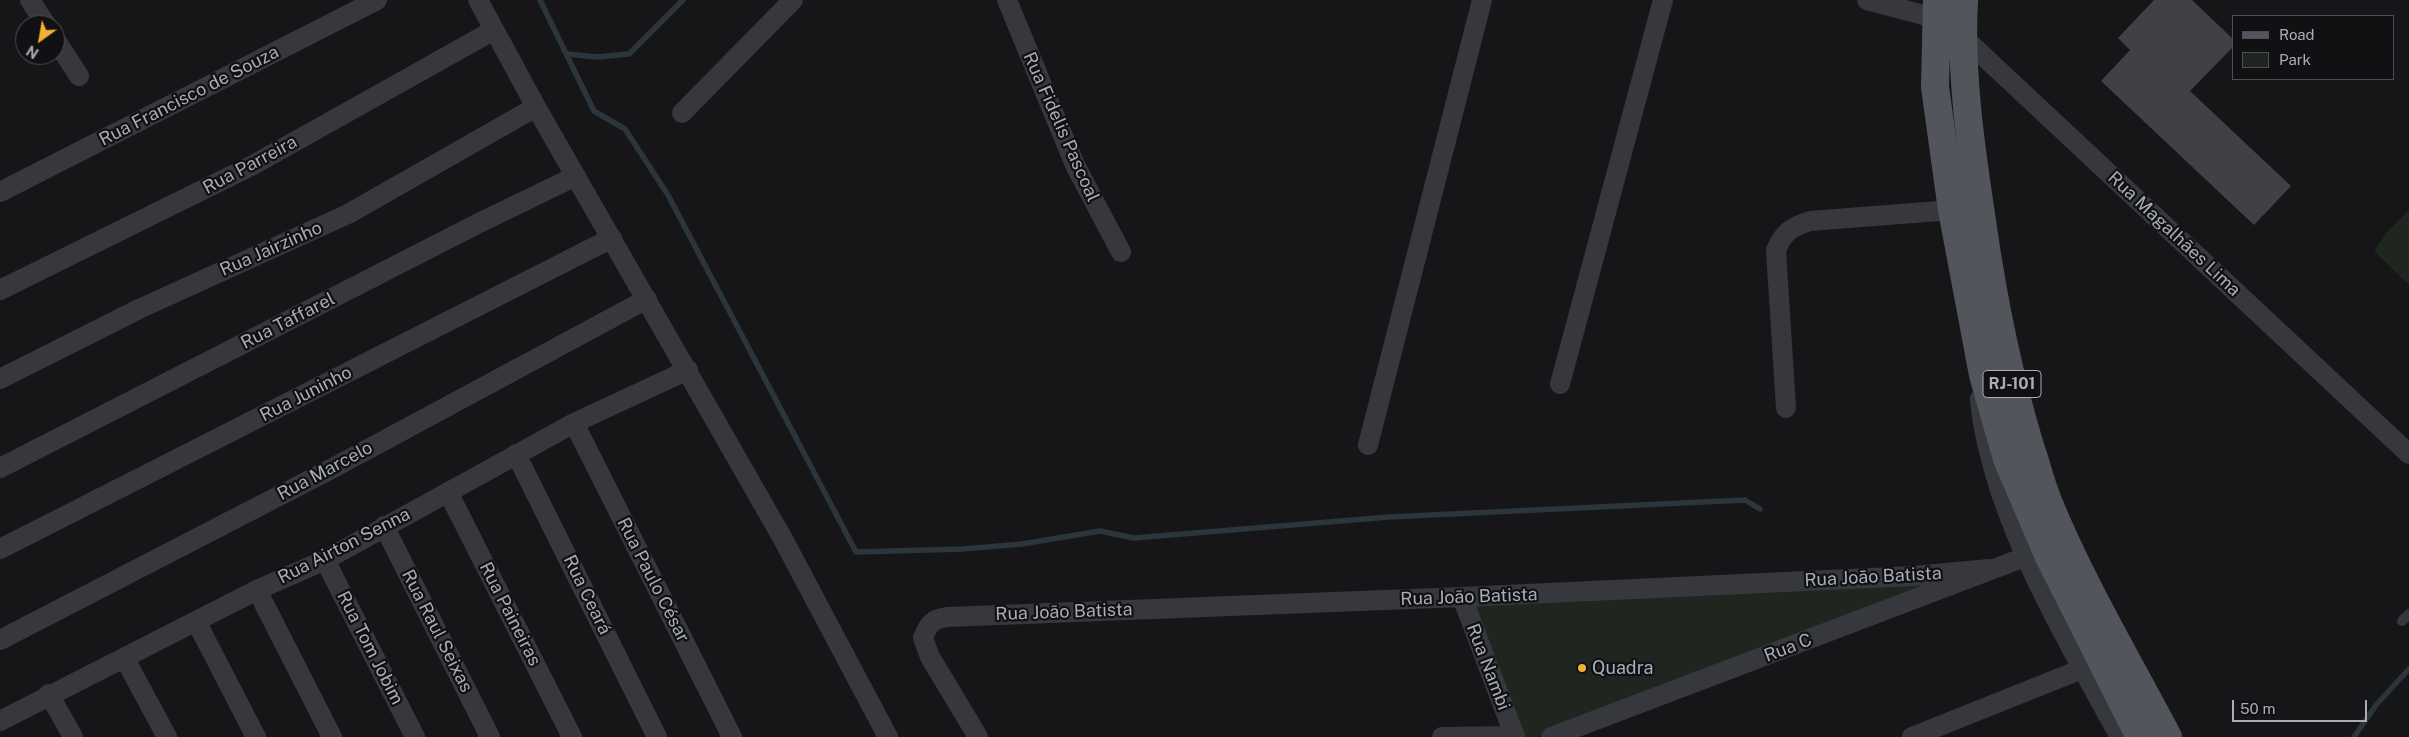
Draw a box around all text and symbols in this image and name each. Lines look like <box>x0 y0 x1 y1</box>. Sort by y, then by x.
north arrow <box>15 15 65 65</box>
legend <box>2232 15 2394 80</box>
text: Road <box>2279 26 2315 43</box>
street label: Rua Francisco de Souza <box>96 41 282 151</box>
text: N <box>24 42 41 62</box>
street label: Rua Fidelis Pascoal <box>1018 49 1104 205</box>
text: Park <box>2279 51 2311 68</box>
street label: Rua Parreira <box>199 131 301 199</box>
street label: Rua Magalhães Lima <box>2103 167 2245 301</box>
street label: Rua Jairzinho <box>217 217 325 281</box>
street label: Rua Taffarel <box>237 288 339 354</box>
street label: Rua Juninho <box>256 362 356 426</box>
road number: RJ-101 <box>1983 370 2041 398</box>
street label: Rua Marcelo <box>274 437 376 505</box>
street label: Rua Airton Senna <box>274 503 414 589</box>
street label: Rua Paulo César <box>612 514 694 646</box>
street label: Rua Ceará <box>558 552 616 638</box>
street label: Rua Paineiras <box>475 559 545 669</box>
street label: Rua Joāo Batista <box>1804 563 1942 591</box>
street label: Rua Raul Seixas <box>397 566 477 696</box>
street label: Rua Joāo Batista <box>1400 584 1538 610</box>
street label: Rua Tom Jobim <box>332 588 408 708</box>
street label: Rua Joāo Batista <box>995 599 1133 625</box>
street label: Rua Nambi <box>1462 621 1514 713</box>
street label: Rua C <box>1761 629 1815 667</box>
place label: Quadra <box>1592 657 1653 679</box>
marker: Quadra <box>1576 662 1588 674</box>
scale bar <box>2234 690 2369 722</box>
text: 50 m <box>2240 700 2275 717</box>

